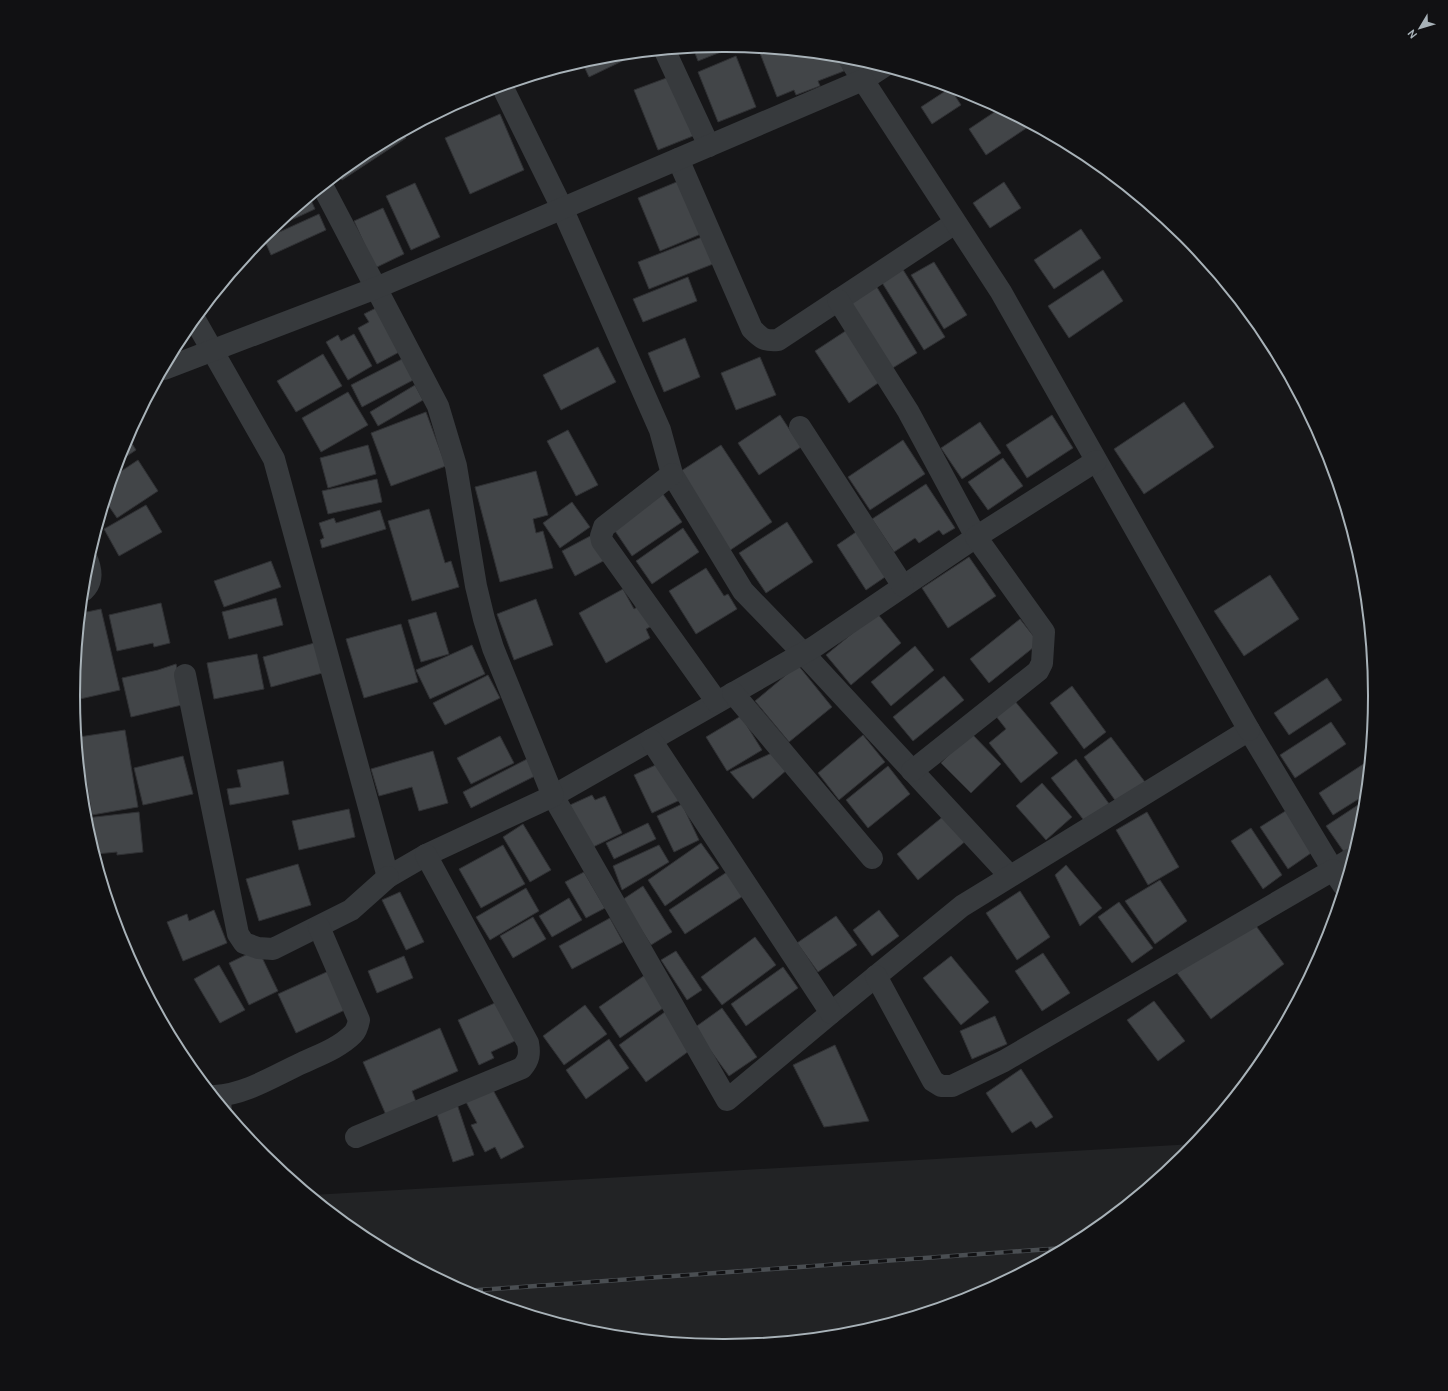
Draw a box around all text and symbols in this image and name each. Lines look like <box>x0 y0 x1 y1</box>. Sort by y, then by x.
north arrow <box>1400 8 1440 48</box>
text: N <box>1404 27 1420 42</box>

